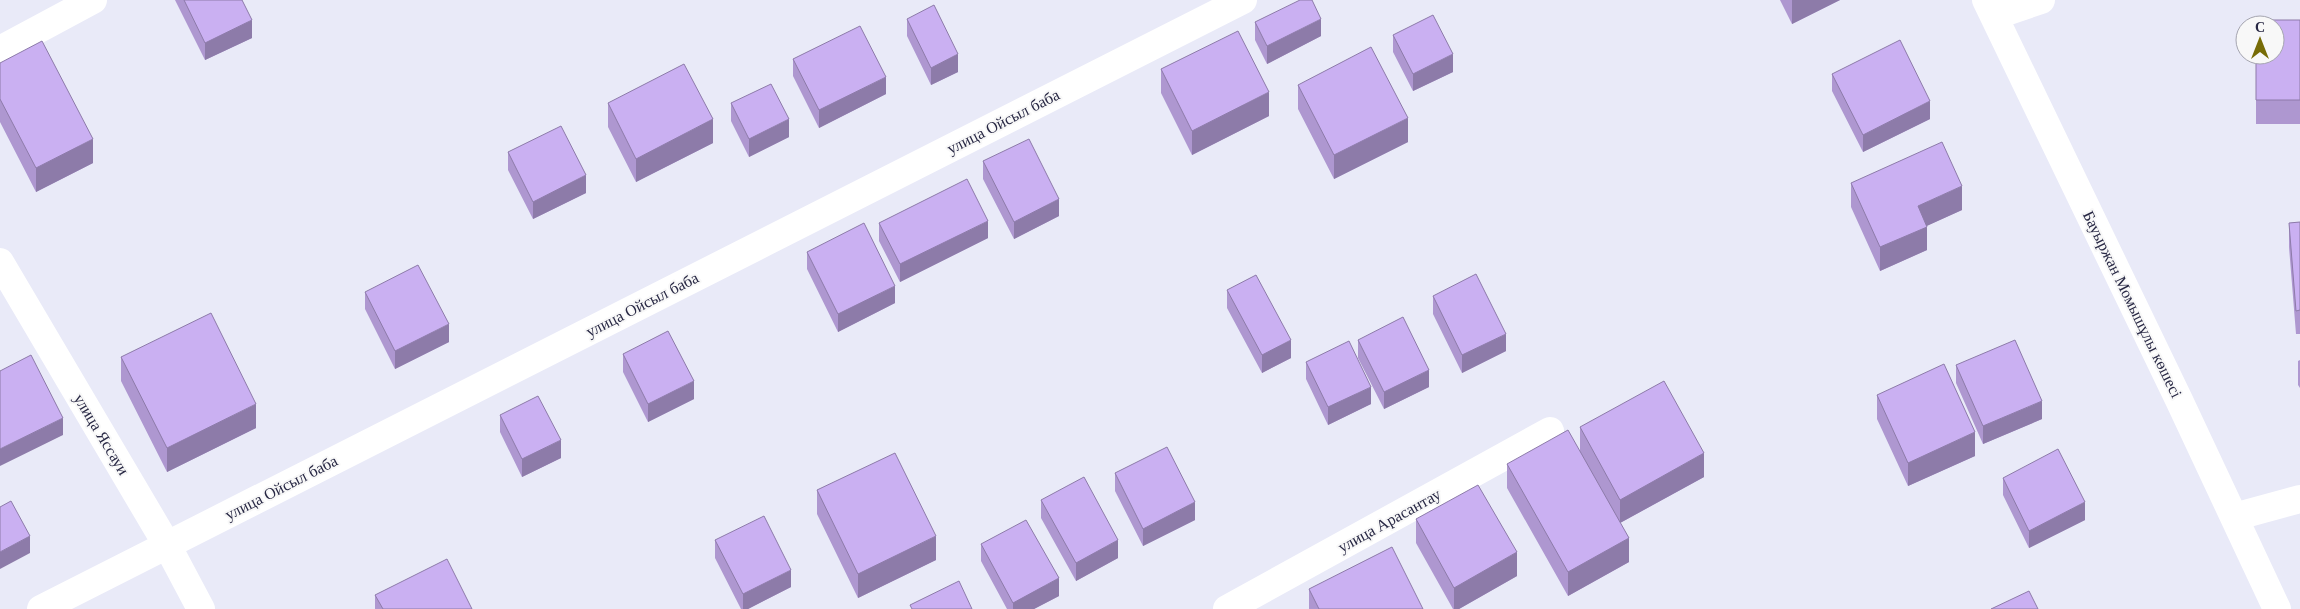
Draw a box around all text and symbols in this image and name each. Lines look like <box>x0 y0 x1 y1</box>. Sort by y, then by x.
north arrow <box>2235 15 2285 65</box>
text: С <box>2255 20 2265 35</box>
street label: улица Ойсыл баба <box>944 86 1063 158</box>
street label: Бауыржан Момышұлы көшесі <box>2079 208 2185 401</box>
street label: улица Ойсыл баба <box>583 269 702 341</box>
street label: улица Яссауи <box>70 391 133 479</box>
street label: улица Ойсыл баба <box>222 452 341 524</box>
street label: улица Арасантау <box>1335 485 1444 557</box>

